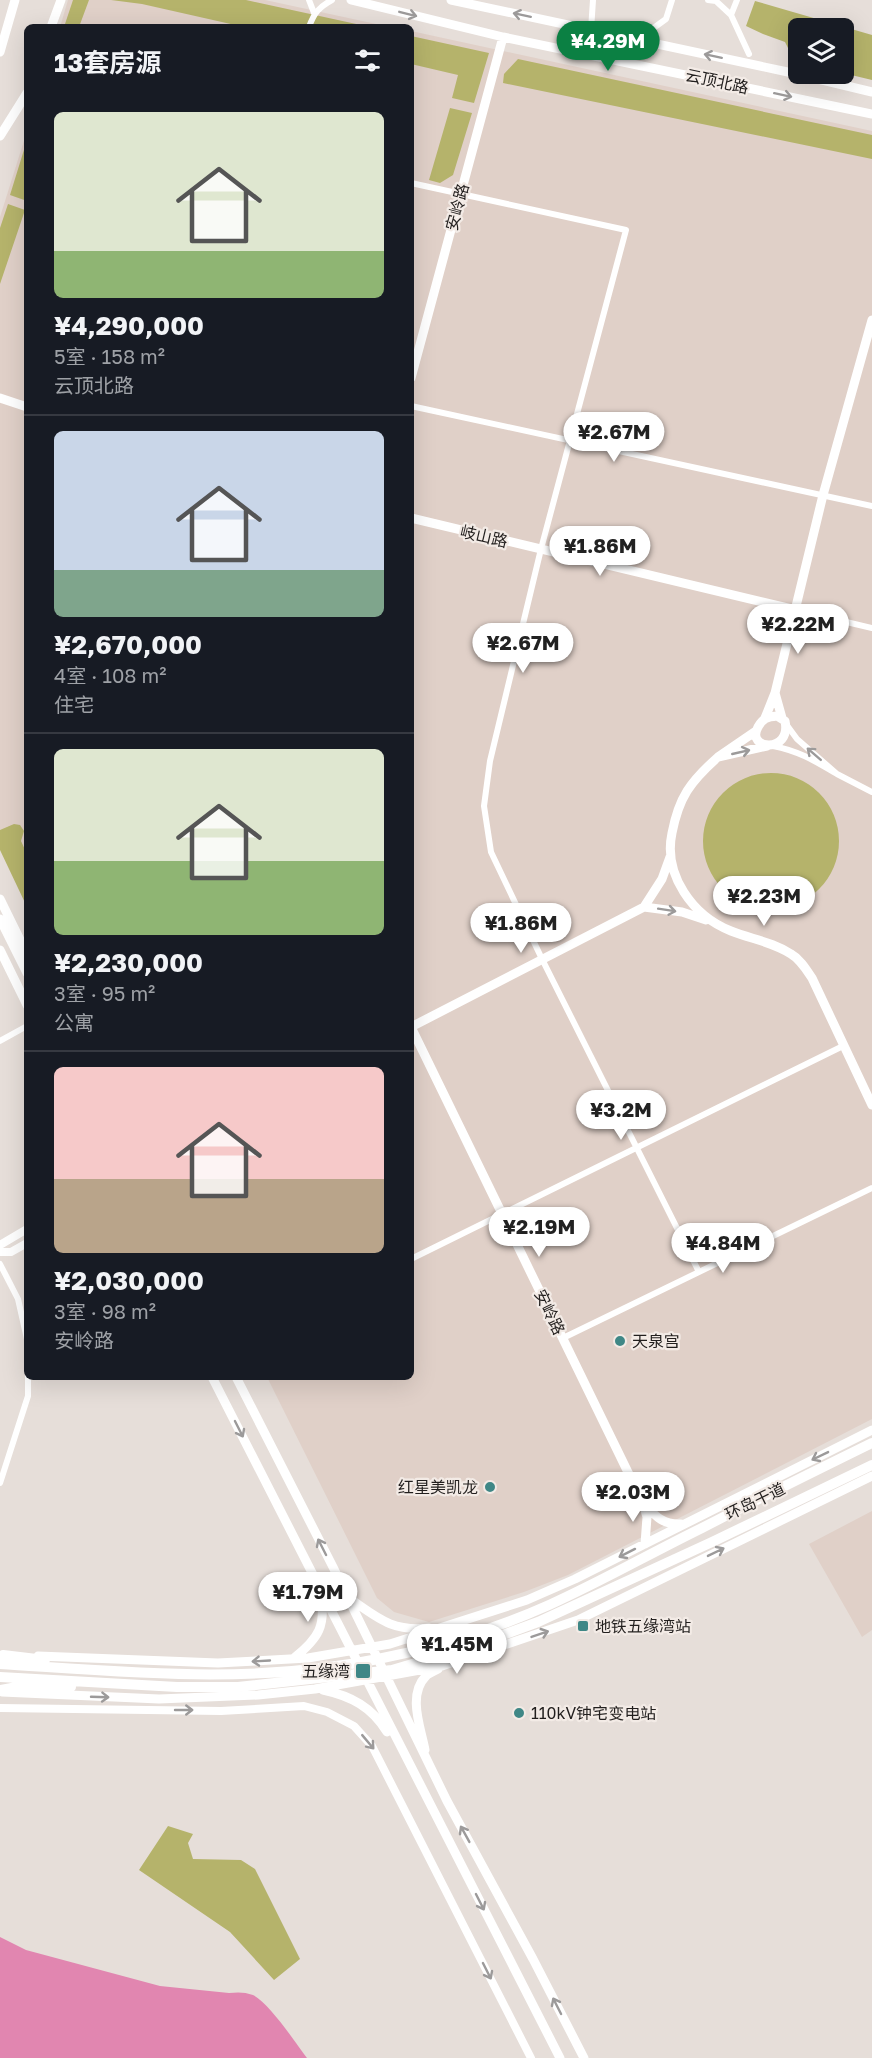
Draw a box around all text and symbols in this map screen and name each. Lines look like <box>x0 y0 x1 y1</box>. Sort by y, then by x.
one-way arrow <box>398 8 417 20</box>
one-way arrow <box>513 9 532 20</box>
map controls <box>788 18 854 84</box>
button: layers <box>788 18 854 84</box>
pin: ¥4.29M <box>559 21 657 72</box>
text: ¥4.29M <box>571 28 645 52</box>
icon: filters <box>351 44 384 77</box>
text: 13套房源 <box>54 47 161 78</box>
one-way arrow <box>703 50 723 61</box>
street label: 云顶北路 <box>684 65 750 97</box>
one-way arrow <box>773 90 793 101</box>
icon: home <box>165 151 273 259</box>
street label: 安岭路 <box>441 181 473 233</box>
text: ¥4,290,000 <box>54 310 204 341</box>
text: 5室 · 158 m² <box>54 344 165 368</box>
text: 云顶北路 <box>54 373 134 397</box>
pin: ¥2.67M <box>565 412 663 463</box>
text: ¥2.67M <box>577 419 651 443</box>
icon: home <box>165 470 273 578</box>
street label: 岐山路 <box>458 521 510 551</box>
pin: ¥1.86M <box>551 526 649 577</box>
text: ¥1.86M <box>563 533 637 557</box>
pin: ¥2.22M <box>749 604 847 655</box>
text: ¥2.22M <box>761 611 835 635</box>
pin: ¥2.67M <box>474 623 572 674</box>
text: ¥2,670,000 <box>54 629 202 660</box>
text: ¥2.67M <box>486 630 560 654</box>
text: 4室 · 108 m² <box>54 663 166 687</box>
text: 住宅 <box>54 692 94 716</box>
one-way arrow <box>731 745 750 757</box>
one-way arrow <box>807 748 823 762</box>
icon: home <box>165 788 273 896</box>
pin: ¥2.23M <box>715 876 813 927</box>
text: ¥2.23M <box>727 883 801 907</box>
pin: ¥1.86M <box>472 903 570 954</box>
one-way arrow <box>656 905 676 916</box>
text: ¥1.86M <box>484 910 558 934</box>
text: ¥2,230,000 <box>54 947 203 978</box>
text: 3室 · 95 m² <box>54 981 155 1005</box>
text: 公寓 <box>54 1010 94 1034</box>
pin: ¥3.2M <box>579 1090 663 1141</box>
text: ¥3.2M <box>590 1097 652 1121</box>
icon: home <box>165 1106 273 1214</box>
pin: ¥2.19M <box>490 1207 588 1258</box>
text: ¥2.19M <box>503 1214 575 1238</box>
pin: ¥4.84M <box>674 1223 772 1274</box>
text: ¥4.84M <box>685 1230 761 1254</box>
text: ¥2,030,000 <box>54 1265 204 1296</box>
street label: 安岭路 <box>530 1286 570 1338</box>
text: 3室 · 98 m² <box>54 1299 156 1323</box>
text: 安岭路 <box>54 1328 114 1352</box>
place label: 天泉宫 <box>632 1331 680 1351</box>
marker: 天泉宫 <box>613 1334 627 1348</box>
one-way arrow <box>233 1420 245 1437</box>
one-way arrow <box>811 1451 829 1462</box>
pin: ¥2.03M <box>584 1472 682 1523</box>
place label: 红星美凯龙 <box>398 1477 478 1497</box>
street label: 环岛干道 <box>722 1478 788 1524</box>
text: ¥2.03M <box>596 1479 670 1503</box>
marker: 红星美凯龙 <box>483 1480 497 1494</box>
one-way arrow <box>316 1538 327 1556</box>
one-way arrow <box>707 1545 725 1557</box>
one-way arrow <box>618 1548 636 1559</box>
pin: ¥1.79M <box>259 1572 357 1623</box>
text: ¥1.79M <box>272 1579 344 1603</box>
place label: 地铁五缘湾站 <box>595 1616 691 1636</box>
marker: 地铁五缘湾站 <box>576 1619 590 1633</box>
pin: ¥1.45M <box>408 1624 506 1675</box>
one-way arrow <box>530 1627 549 1638</box>
text: ¥1.45M <box>421 1631 493 1655</box>
one-way arrow <box>252 1655 272 1666</box>
place label: 五缘湾 <box>302 1661 350 1681</box>
marker: 五缘湾 <box>354 1662 372 1680</box>
one-way arrow <box>90 1692 110 1703</box>
place label: 110kV钟宅变电站 <box>531 1703 656 1723</box>
one-way arrow <box>174 1704 194 1716</box>
marker: 110kV钟宅变电站 <box>512 1706 526 1720</box>
one-way arrow <box>361 1734 375 1749</box>
one-way arrow <box>459 1826 471 1843</box>
one-way arrow <box>475 1893 486 1911</box>
one-way arrow <box>481 1961 493 1979</box>
one-way arrow <box>551 1998 563 2015</box>

